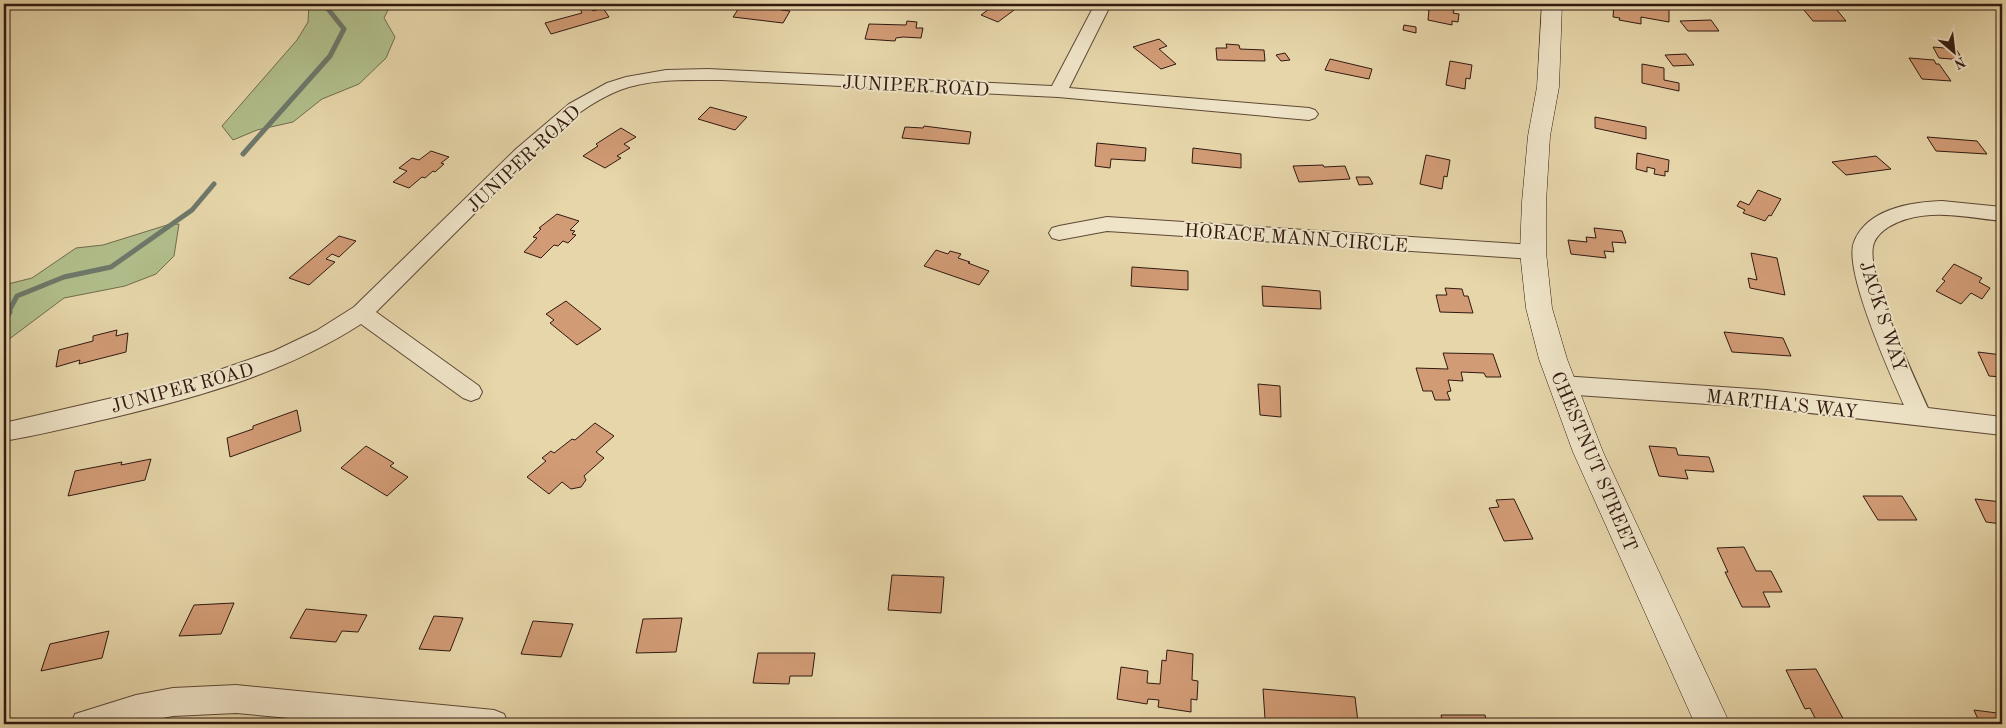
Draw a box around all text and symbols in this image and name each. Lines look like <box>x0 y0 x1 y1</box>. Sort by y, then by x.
north arrow <box>1928 28 1978 78</box>
text: N <box>1951 54 1968 71</box>
street label: JUNIPER ROAD <box>842 74 990 101</box>
street label: JUNIPER ROAD <box>464 103 585 217</box>
street label: HORACE MANN CIRCLE <box>1183 222 1408 257</box>
street label: JACK'S WAY <box>1855 259 1908 375</box>
street label: JUNIPER ROAD <box>109 361 256 418</box>
street label: CHESTNUT STREET <box>1546 369 1639 555</box>
street label: MARTHA'S WAY <box>1705 388 1859 423</box>

